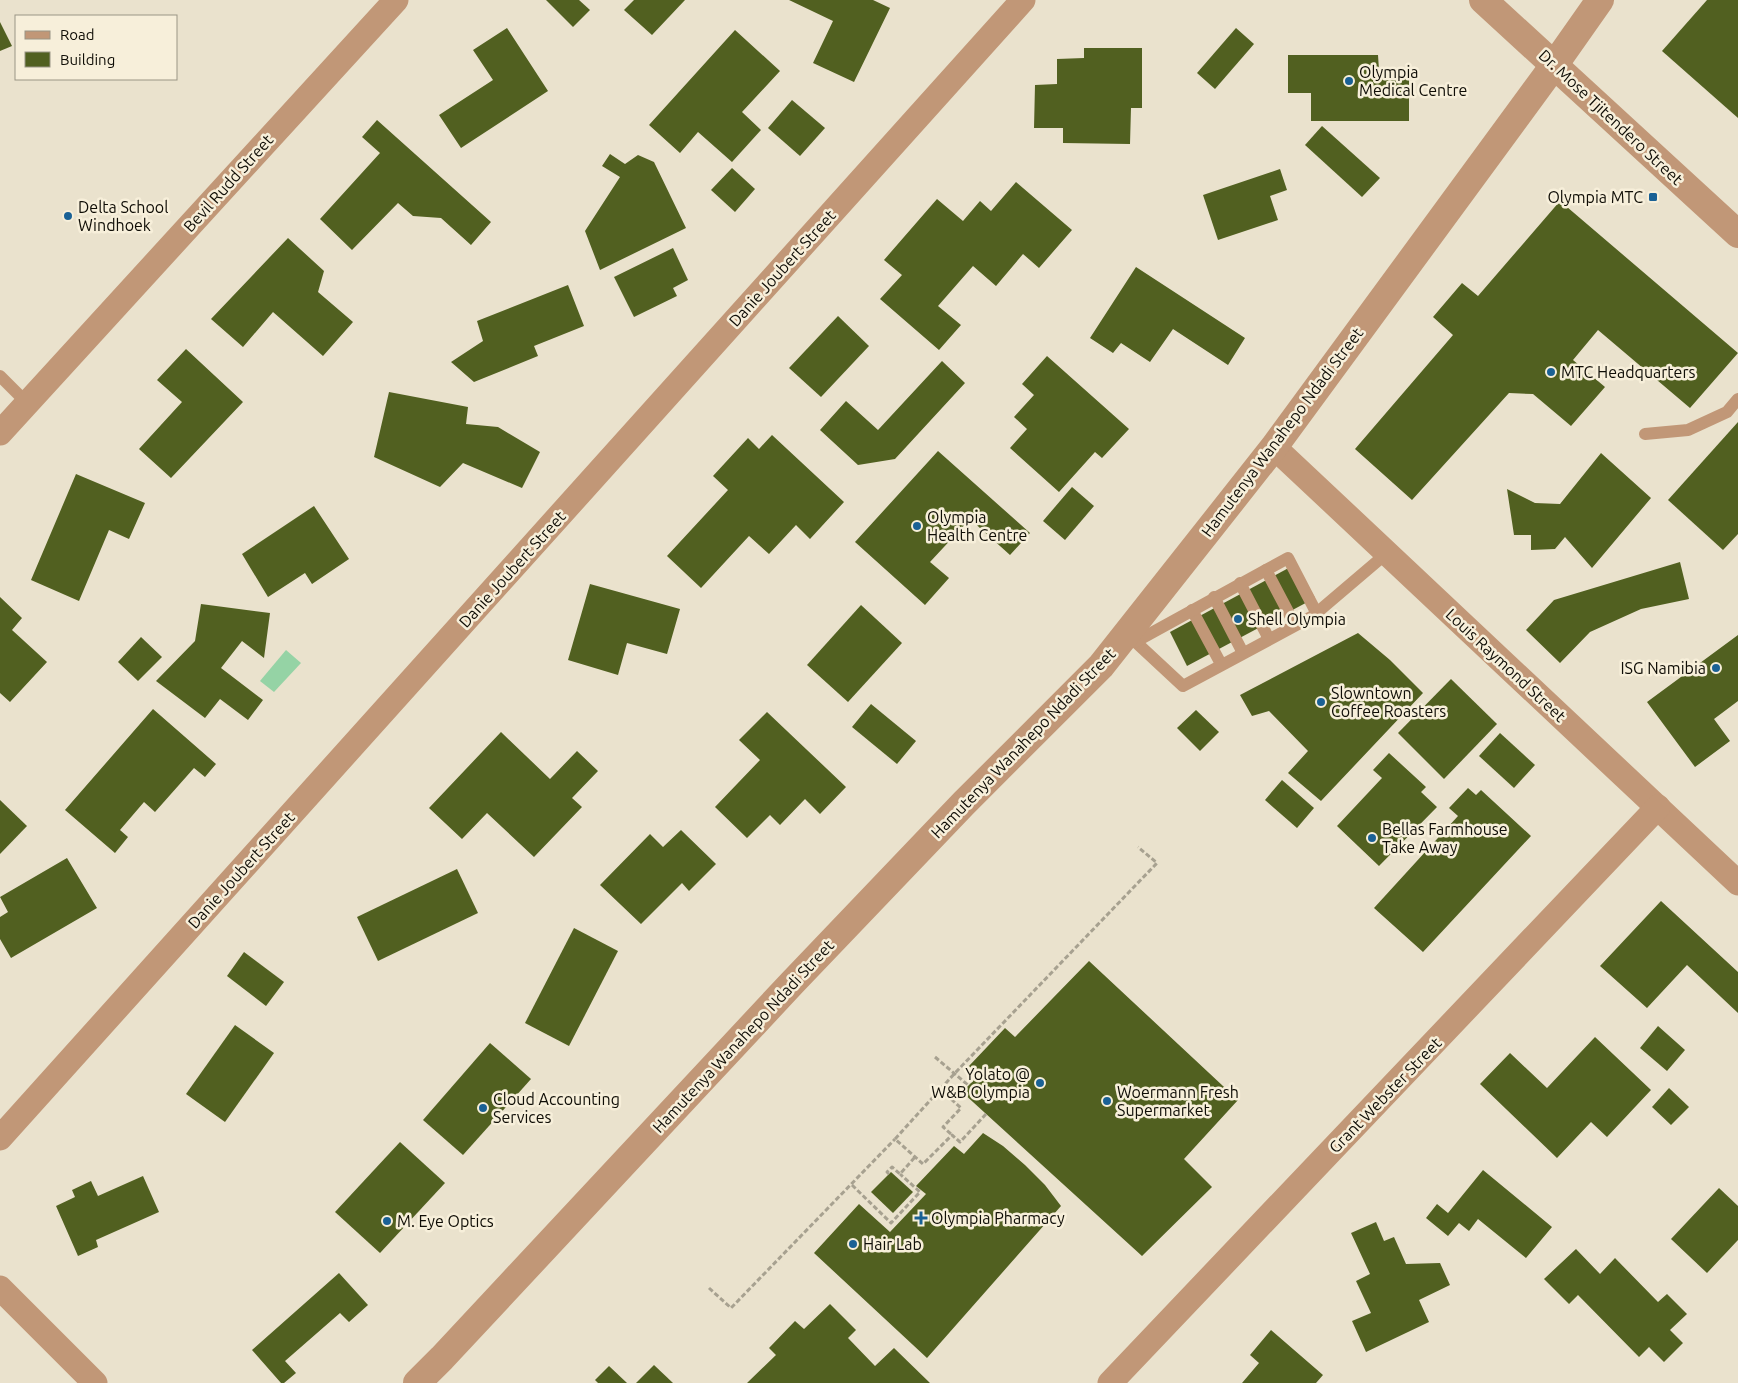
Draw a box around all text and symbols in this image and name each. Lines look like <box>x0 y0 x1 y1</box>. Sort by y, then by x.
legend <box>15 15 178 80</box>
text: Road <box>60 26 95 43</box>
street label: Dr. Mose Tjitendero Street <box>1535 46 1687 189</box>
text: Building <box>60 51 115 68</box>
place label: Olympia Medical Centre <box>1359 63 1467 99</box>
marker: Olympia Medical Centre <box>1343 75 1355 87</box>
street label: Bevil Rudd Street <box>180 130 277 235</box>
place label: Olympia MTC <box>1547 188 1643 206</box>
marker: Olympia MTC <box>1647 191 1659 203</box>
place label: Delta School Windhoek <box>78 198 168 234</box>
street label: Danie Joubert Street <box>725 206 839 330</box>
marker: Delta School Windhoek <box>62 210 74 222</box>
street label: Hamutenya Wanahepo Ndadi Street <box>1197 323 1367 540</box>
place label: MTC Headquarters <box>1561 363 1696 381</box>
marker: MTC Headquarters <box>1545 366 1557 378</box>
street label: Danie Joubert Street <box>455 507 569 631</box>
place label: Olympia Health Centre <box>927 508 1027 544</box>
marker: Olympia Health Centre <box>911 520 923 532</box>
street label: Louis Raymond Street <box>1442 605 1570 726</box>
place label: Shell Olympia <box>1248 610 1346 628</box>
marker: Shell Olympia <box>1232 613 1244 625</box>
street label: Hamutenya Wanahepo Ndadi Street <box>927 644 1119 842</box>
place label: ISG Namibia <box>1620 659 1706 677</box>
marker: ISG Namibia <box>1710 662 1722 674</box>
place label: Slowntown Coffee Roasters <box>1331 684 1446 720</box>
marker: Slowntown Coffee Roasters <box>1315 696 1327 708</box>
street label: Danie Joubert Street <box>184 808 298 932</box>
place label: Bellas Farmhouse Take Away <box>1382 820 1508 856</box>
marker: Bellas Farmhouse Take Away <box>1366 832 1378 844</box>
street label: Hamutenya Wanahepo Ndadi Street <box>649 935 838 1136</box>
street label: Grant Webster Street <box>1325 1033 1445 1156</box>
place label: Yolato @ W&B Olympia <box>931 1065 1030 1101</box>
marker: Yolato @ W&B Olympia <box>1034 1077 1046 1089</box>
place label: Woermann Fresh Supermarket <box>1117 1083 1239 1119</box>
place label: Cloud Accounting Services <box>493 1090 620 1126</box>
marker: Woermann Fresh Supermarket <box>1101 1095 1113 1107</box>
marker: Cloud Accounting Services <box>477 1102 489 1114</box>
place label: Olympia Pharmacy <box>931 1209 1065 1227</box>
place label: M. Eye Optics <box>397 1212 494 1230</box>
marker: Olympia Pharmacy <box>915 1212 927 1224</box>
marker: M. Eye Optics <box>381 1215 393 1227</box>
place label: Hair Lab <box>863 1235 922 1253</box>
marker: Hair Lab <box>847 1238 859 1250</box>

